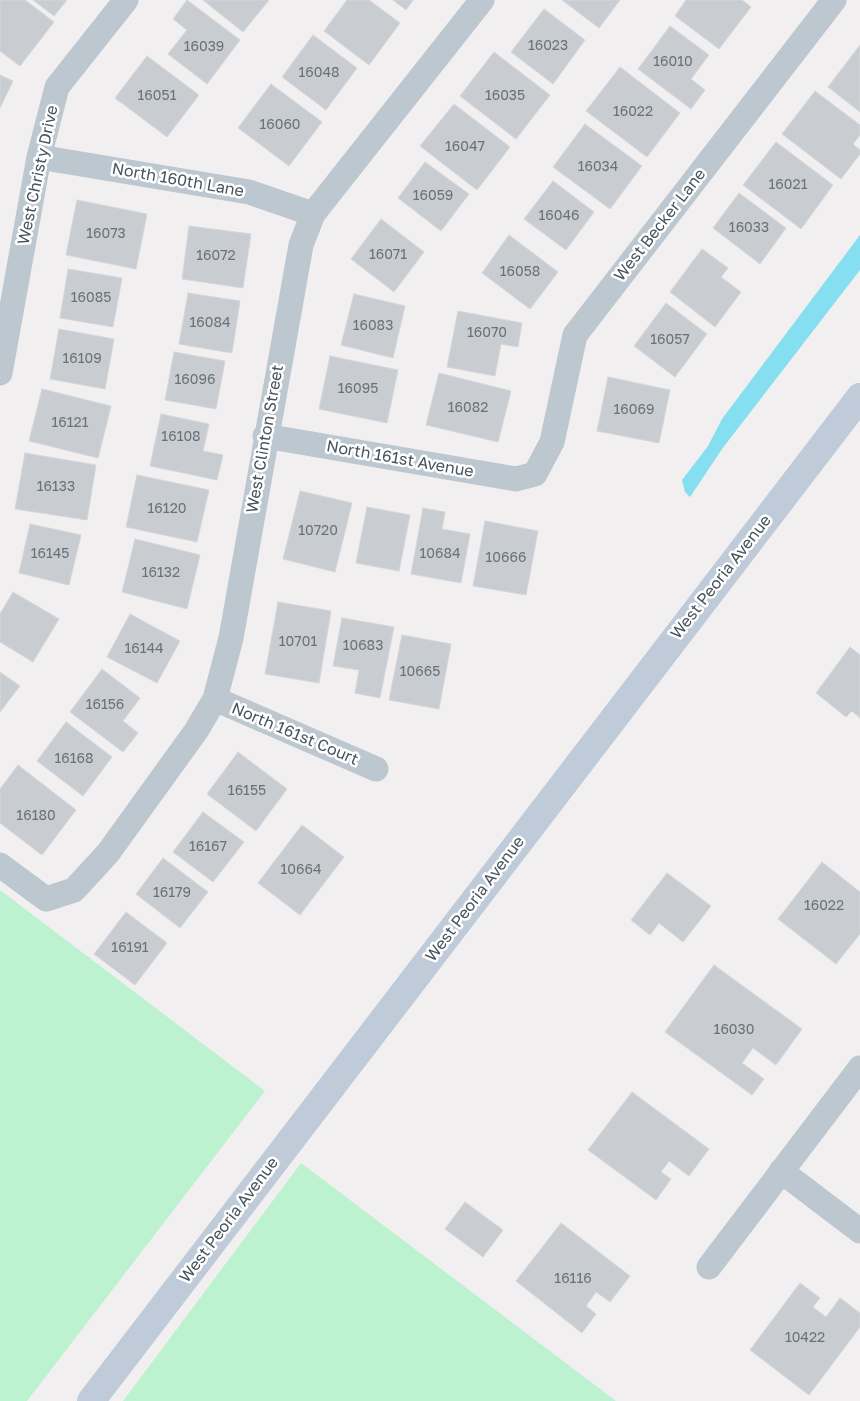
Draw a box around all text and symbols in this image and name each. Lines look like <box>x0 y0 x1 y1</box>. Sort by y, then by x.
house number: 16023 <box>528 38 568 54</box>
house number: 16039 <box>184 39 224 55</box>
house number: 16010 <box>653 54 693 70</box>
house number: 16048 <box>298 65 340 81</box>
house number: 16051 <box>138 88 176 104</box>
house number: 16035 <box>485 88 525 104</box>
street label: West Christy Drive <box>14 104 62 246</box>
house number: 16022 <box>613 104 653 120</box>
house number: 16060 <box>259 117 301 133</box>
house number: 16047 <box>445 139 485 155</box>
street label: North 160th Lane <box>111 159 245 201</box>
house number: 16034 <box>578 159 618 175</box>
street label: West Becker Lane <box>610 165 710 285</box>
house number: 16021 <box>769 177 807 193</box>
house number: 16059 <box>413 188 453 204</box>
house number: 16046 <box>539 208 579 224</box>
house number: 16033 <box>729 220 769 236</box>
house number: 16073 <box>86 226 126 242</box>
house number: 16071 <box>369 247 407 263</box>
house number: 16072 <box>196 248 236 264</box>
house number: 16058 <box>500 264 540 280</box>
house number: 16085 <box>71 290 111 306</box>
house number: 16084 <box>189 315 231 331</box>
house number: 16083 <box>353 318 393 334</box>
house number: 16070 <box>467 325 507 341</box>
house number: 16057 <box>650 332 690 348</box>
house number: 16109 <box>62 351 102 367</box>
street label: West Clinton Street <box>243 363 287 515</box>
house number: 16096 <box>175 372 215 388</box>
house number: 16095 <box>338 381 378 397</box>
house number: 16082 <box>448 400 488 416</box>
house number: 16069 <box>614 402 654 418</box>
house number: 16121 <box>52 415 88 431</box>
house number: 16108 <box>161 429 201 445</box>
street label: North 161st Avenue <box>325 437 475 481</box>
house number: 16133 <box>37 479 75 495</box>
house number: 16120 <box>148 501 186 517</box>
street label: West Peoria Avenue <box>667 511 775 643</box>
house number: 10720 <box>298 523 338 539</box>
house number: 16145 <box>31 546 69 562</box>
house number: 10684 <box>419 546 461 562</box>
house number: 10666 <box>486 550 526 566</box>
house number: 16132 <box>142 565 180 581</box>
house number: 10701 <box>279 634 317 650</box>
house number: 10683 <box>343 638 383 654</box>
house number: 16144 <box>124 641 164 657</box>
house number: 10665 <box>400 664 440 680</box>
house number: 16156 <box>86 697 124 713</box>
street label: North 161st Court <box>229 699 361 769</box>
house number: 16168 <box>54 751 94 767</box>
house number: 16155 <box>228 783 266 799</box>
house number: 16180 <box>16 808 56 824</box>
street label: West Peoria Avenue <box>422 832 528 966</box>
house number: 16167 <box>189 839 227 855</box>
house number: 10664 <box>281 862 321 878</box>
house number: 16179 <box>153 885 191 901</box>
house number: 16022 <box>804 898 844 914</box>
house number: 16191 <box>111 940 149 956</box>
house number: 16030 <box>714 1022 754 1038</box>
street label: West Peoria Avenue <box>176 1153 282 1287</box>
house number: 16116 <box>554 1271 592 1287</box>
house number: 10422 <box>785 1330 825 1346</box>

